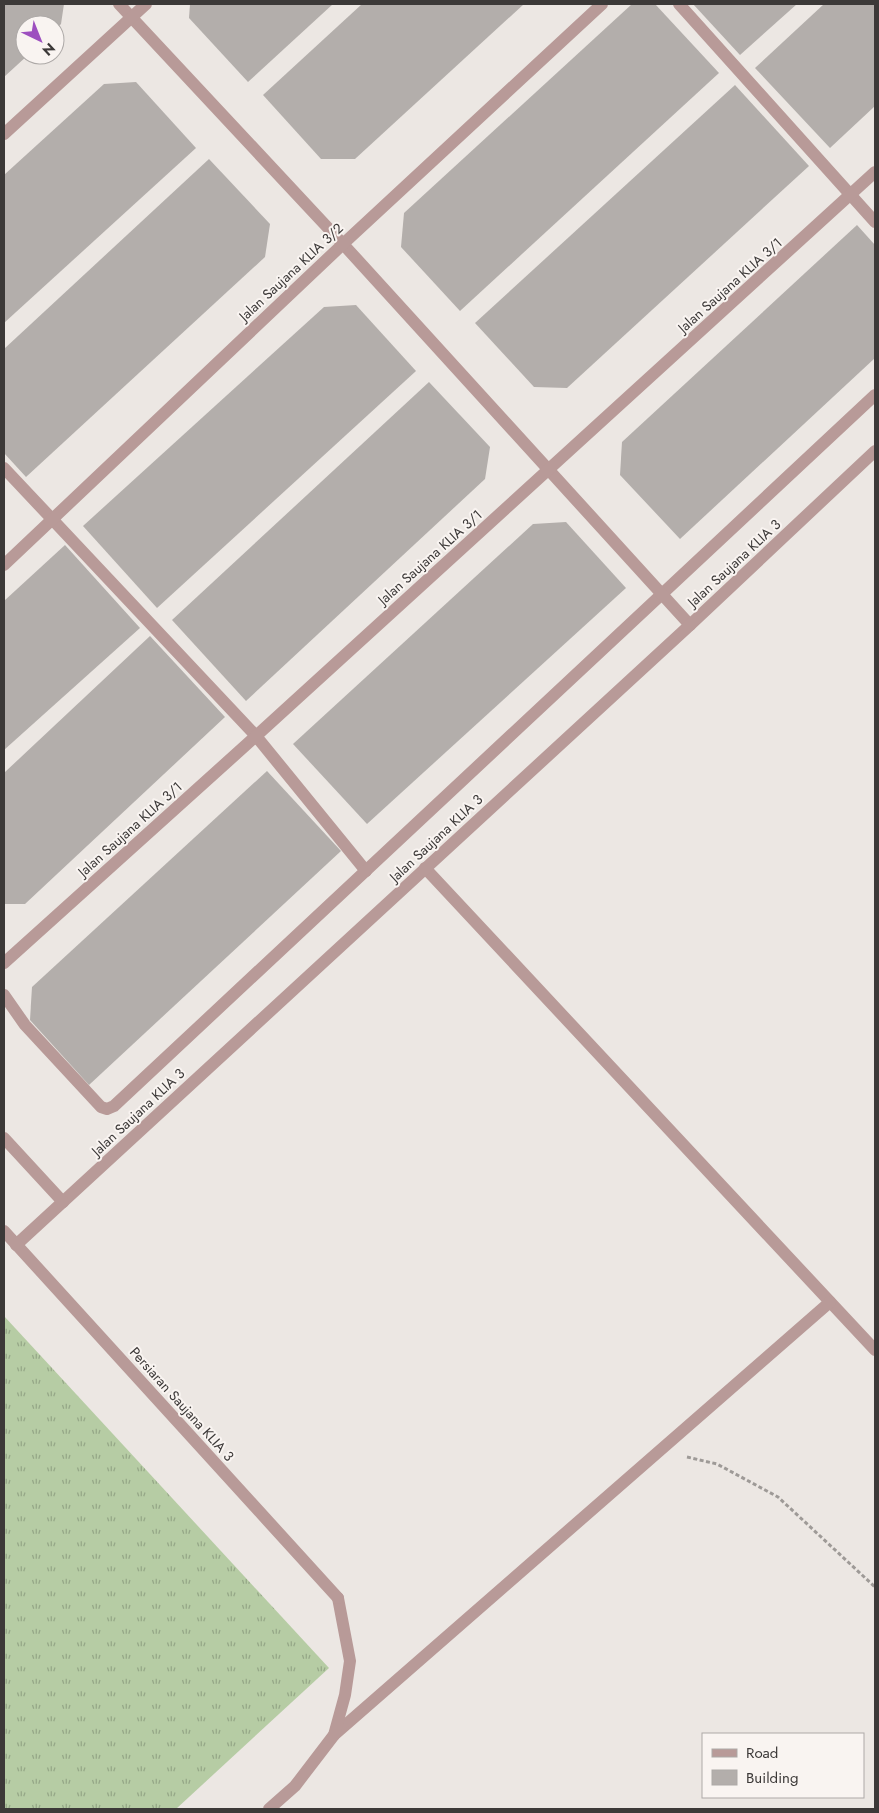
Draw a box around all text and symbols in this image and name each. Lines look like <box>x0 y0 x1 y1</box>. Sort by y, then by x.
north arrow <box>15 15 65 65</box>
text: N <box>38 38 60 61</box>
street label: Jalan Saujana KLIA 3/2 <box>233 218 347 327</box>
street label: Jalan Saujana KLIA 3/1 <box>672 233 786 339</box>
street label: Jalan Saujana KLIA 3/1 <box>372 505 486 611</box>
street label: Jalan Saujana KLIA 3 <box>682 514 785 613</box>
street label: Jalan Saujana KLIA 3/1 <box>72 777 186 883</box>
street label: Jalan Saujana KLIA 3 <box>384 789 487 888</box>
street label: Jalan Saujana KLIA 3 <box>86 1063 189 1162</box>
street label: Persiaran Saujana KLIA 3 <box>125 1343 239 1466</box>
legend <box>702 1733 864 1798</box>
text: Road <box>746 1742 778 1764</box>
text: Building <box>746 1767 798 1789</box>

